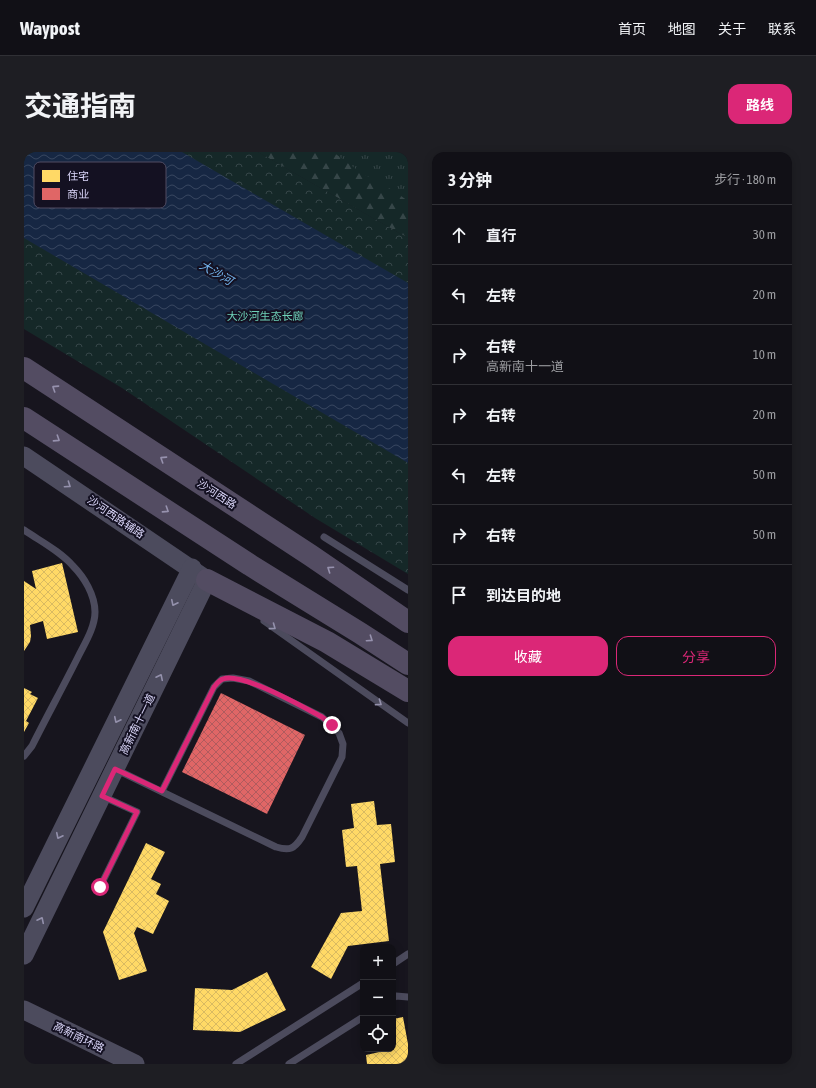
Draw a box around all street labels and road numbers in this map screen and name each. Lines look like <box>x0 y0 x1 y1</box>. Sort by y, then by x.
street label: 沙河西路 <box>195 477 239 511</box>
street label: 沙河西路辅路 <box>85 494 147 540</box>
street label: 高新南十一道 <box>117 692 157 756</box>
street label: 高新南环路 <box>52 1020 106 1054</box>

